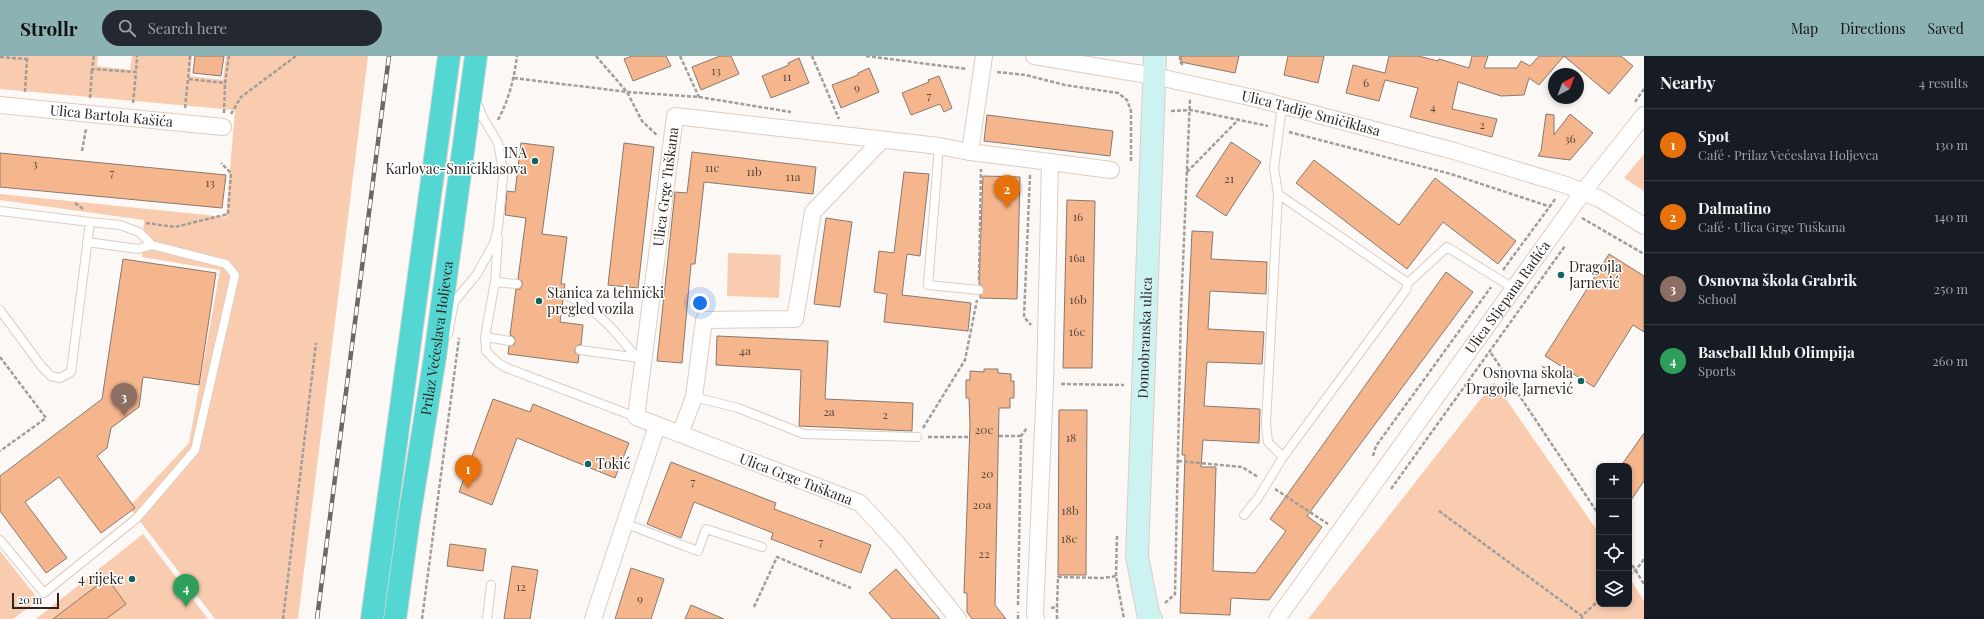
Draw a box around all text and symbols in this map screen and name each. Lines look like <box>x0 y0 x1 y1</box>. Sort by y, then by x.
search box <box>102 10 382 46</box>
text: Strollr <box>20 15 78 41</box>
icon: search <box>116 17 138 39</box>
text: Search here <box>148 18 227 38</box>
text: Map <box>1791 19 1818 38</box>
text: Directions <box>1840 19 1906 38</box>
text: Saved <box>1928 19 1964 38</box>
house number: 13 <box>711 62 721 78</box>
house number: 11 <box>783 68 792 84</box>
north arrow <box>1548 68 1584 104</box>
text: Nearby <box>1660 71 1715 93</box>
house number: 6 <box>1363 74 1369 90</box>
text: 4 results <box>1919 74 1968 91</box>
house number: 9 <box>854 79 860 95</box>
street label: Ulica Tadije Smičiklasa <box>1240 86 1383 140</box>
house number: 7 <box>927 87 932 103</box>
house number: 4 <box>1430 98 1436 114</box>
street label: Ulica Bartola Kašića <box>49 100 174 131</box>
house number: 2 <box>1479 116 1485 132</box>
street label: Ulica Grge Tuškana <box>648 126 682 248</box>
text: Spot <box>1698 126 1730 146</box>
house number: 36 <box>1564 130 1576 146</box>
text: 1 <box>1671 136 1675 153</box>
text: 130 m <box>1935 136 1968 153</box>
place label: INA Karlovac-Smičiklasova <box>385 143 527 178</box>
text: Café · Prilaz Većeslava Holjevca <box>1698 146 1878 163</box>
house number: 3 <box>32 155 38 171</box>
marker: INA Karlovac-Smičiklasova <box>530 156 540 166</box>
house number: 11c <box>705 159 720 175</box>
house number: 11b <box>746 163 762 179</box>
house number: 7 <box>110 164 115 180</box>
house number: 11a <box>786 168 800 184</box>
house number: 21 <box>1224 170 1235 186</box>
house number: 13 <box>205 174 215 190</box>
pin: 2 <box>994 175 1020 208</box>
text: Dalmatino <box>1698 198 1771 218</box>
house number: 16 <box>1073 208 1083 224</box>
text: 2 <box>1670 208 1676 225</box>
text: 140 m <box>1934 208 1968 225</box>
text: Café · Ulica Grge Tuškana <box>1698 218 1846 235</box>
street label: Ulica Stjepana Radića <box>1460 237 1554 357</box>
house number: 16a <box>1069 249 1085 265</box>
place label: Dragojla Jarnević <box>1568 257 1622 292</box>
street label: Prilaz Većeslava Holjevca <box>416 260 457 417</box>
marker: Dragojla Jarnević <box>1556 270 1566 280</box>
text: Osnovna škola Grabrik <box>1698 270 1857 290</box>
street label: Domobranska ulica <box>1133 277 1156 399</box>
text: 3 <box>1670 280 1676 297</box>
text: 250 m <box>1934 280 1968 297</box>
place label: Stanica za tehnički pregled vozila <box>547 283 664 318</box>
text: School <box>1698 290 1737 307</box>
house number: 16b <box>1069 291 1087 307</box>
your location <box>690 293 710 313</box>
marker: Stanica za tehnički pregled vozila <box>534 296 544 306</box>
house number: 16c <box>1069 323 1085 339</box>
house number: 4a <box>739 342 751 358</box>
text: Baseball klub Olimpija <box>1698 342 1855 362</box>
text: 4 <box>1670 352 1676 369</box>
text: 260 m <box>1932 352 1968 369</box>
text: Sports <box>1698 362 1736 379</box>
place label: Osnovna škola Dragojle Jarnević <box>1466 363 1573 398</box>
marker: Osnovna škola Dragojle Jarnević <box>1576 376 1586 386</box>
pin: 3 <box>111 383 137 416</box>
house number: 2a <box>823 403 835 419</box>
house number: 2 <box>882 406 888 422</box>
house number: 20c <box>975 421 994 437</box>
house number: 18 <box>1066 429 1076 445</box>
street label: Ulica Grge Tuškana <box>737 448 856 509</box>
place label: Tokić <box>596 454 630 473</box>
pin: 1 <box>455 455 481 488</box>
marker: Tokić <box>583 459 593 469</box>
map controls <box>1596 463 1632 607</box>
button: + <box>1596 463 1632 499</box>
house number: 20 <box>981 465 993 481</box>
house number: 7 <box>691 473 696 489</box>
house number: 20a <box>973 496 991 512</box>
button: − <box>1596 499 1632 535</box>
house number: 18b <box>1061 502 1079 518</box>
house number: 18c <box>1061 530 1077 546</box>
house number: 7 <box>819 533 824 549</box>
button: locate <box>1596 535 1632 571</box>
house number: 22 <box>978 545 990 561</box>
place label: 4 rijeke <box>78 569 124 588</box>
button: layers <box>1596 571 1632 607</box>
marker: 4 rijeke <box>127 574 137 584</box>
pin: 4 <box>173 574 199 607</box>
house number: 12 <box>516 578 526 594</box>
house number: 9 <box>637 590 643 606</box>
scale bar <box>12 591 59 610</box>
text: 20 m <box>18 592 42 607</box>

